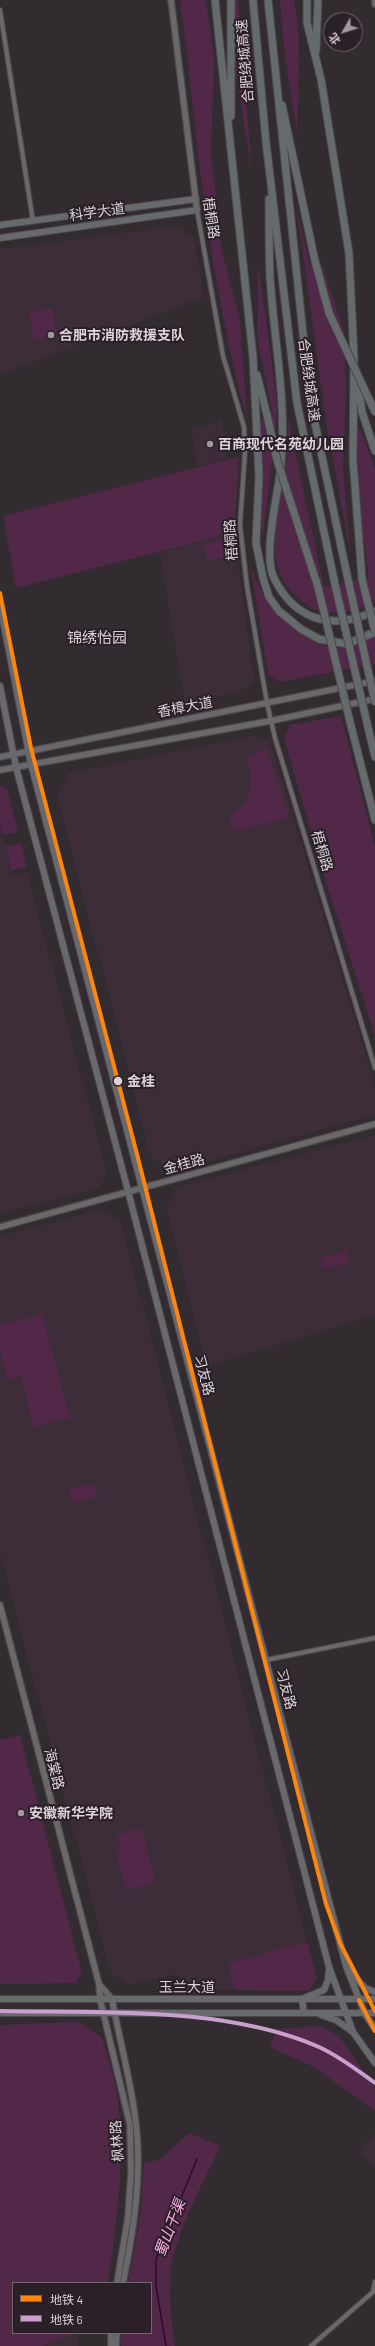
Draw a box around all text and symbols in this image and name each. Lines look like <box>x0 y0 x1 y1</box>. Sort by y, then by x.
north arrow <box>323 12 363 52</box>
street label: 合肥绕城高速 <box>233 18 257 104</box>
text: 北 <box>326 31 343 48</box>
street label: 梧桐路 <box>199 196 223 240</box>
street label: 科学大道 <box>68 200 126 224</box>
place label: 合肥市消防救援支队 <box>59 327 185 343</box>
marker: 合肥市消防救援支队 <box>46 330 56 340</box>
street label: 合肥绕城高速 <box>295 337 323 423</box>
place label: 百商现代名苑幼儿园 <box>218 436 344 452</box>
marker: 百商现代名苑幼儿园 <box>205 439 215 449</box>
street label: 梧桐路 <box>221 518 241 562</box>
district label: 锦绣怡园 <box>67 629 127 647</box>
street label: 香樟大道 <box>156 693 214 721</box>
street label: 梧桐路 <box>308 828 336 874</box>
place label: 金桂 <box>127 1073 155 1089</box>
marker: 金桂 <box>112 1075 124 1087</box>
street label: 金桂路 <box>162 1150 206 1178</box>
street label: 习友路 <box>190 1353 218 1397</box>
street label: 习友路 <box>272 1667 300 1711</box>
street label: 海棠路 <box>41 1747 67 1791</box>
place label: 安徽新华学院 <box>29 1805 113 1821</box>
marker: 安徽新华学院 <box>16 1808 26 1818</box>
street label: 玉兰大道 <box>159 1979 215 1995</box>
street label: 枫林路 <box>107 2119 127 2163</box>
water label: 蜀山干渠 <box>151 2197 189 2259</box>
legend <box>12 2282 152 2334</box>
text: 地铁 4 <box>50 2292 83 2306</box>
text: 地铁 6 <box>50 2312 83 2326</box>

